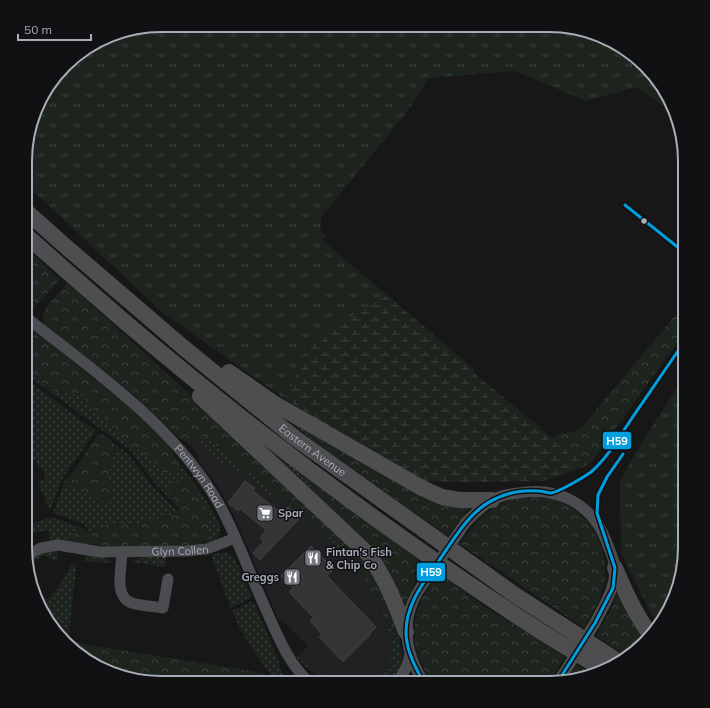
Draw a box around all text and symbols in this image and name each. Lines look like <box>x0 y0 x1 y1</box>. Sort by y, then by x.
scale bar <box>18 16 91 42</box>
text: 50 m <box>24 22 52 37</box>
unlabelled marker <box>639 216 649 226</box>
street label: Eastern Avenue <box>276 421 349 479</box>
line badge: H59 <box>602 431 632 450</box>
text: H59 <box>606 434 628 448</box>
street label: Pentwyn Road <box>172 441 227 510</box>
supermarket icon: Spar <box>255 503 275 523</box>
place label: Spar <box>278 506 304 520</box>
street label: Glyn Collen <box>151 542 209 558</box>
place label: Fintan's Fish & Chip Co <box>326 545 392 572</box>
restaurant icon: Fintan's Fish & Chip Co <box>303 548 323 568</box>
line badge: H59 <box>416 562 446 582</box>
text: H59 <box>420 565 442 579</box>
restaurant icon: Greggs <box>282 567 302 587</box>
place label: Greggs <box>241 570 279 584</box>

